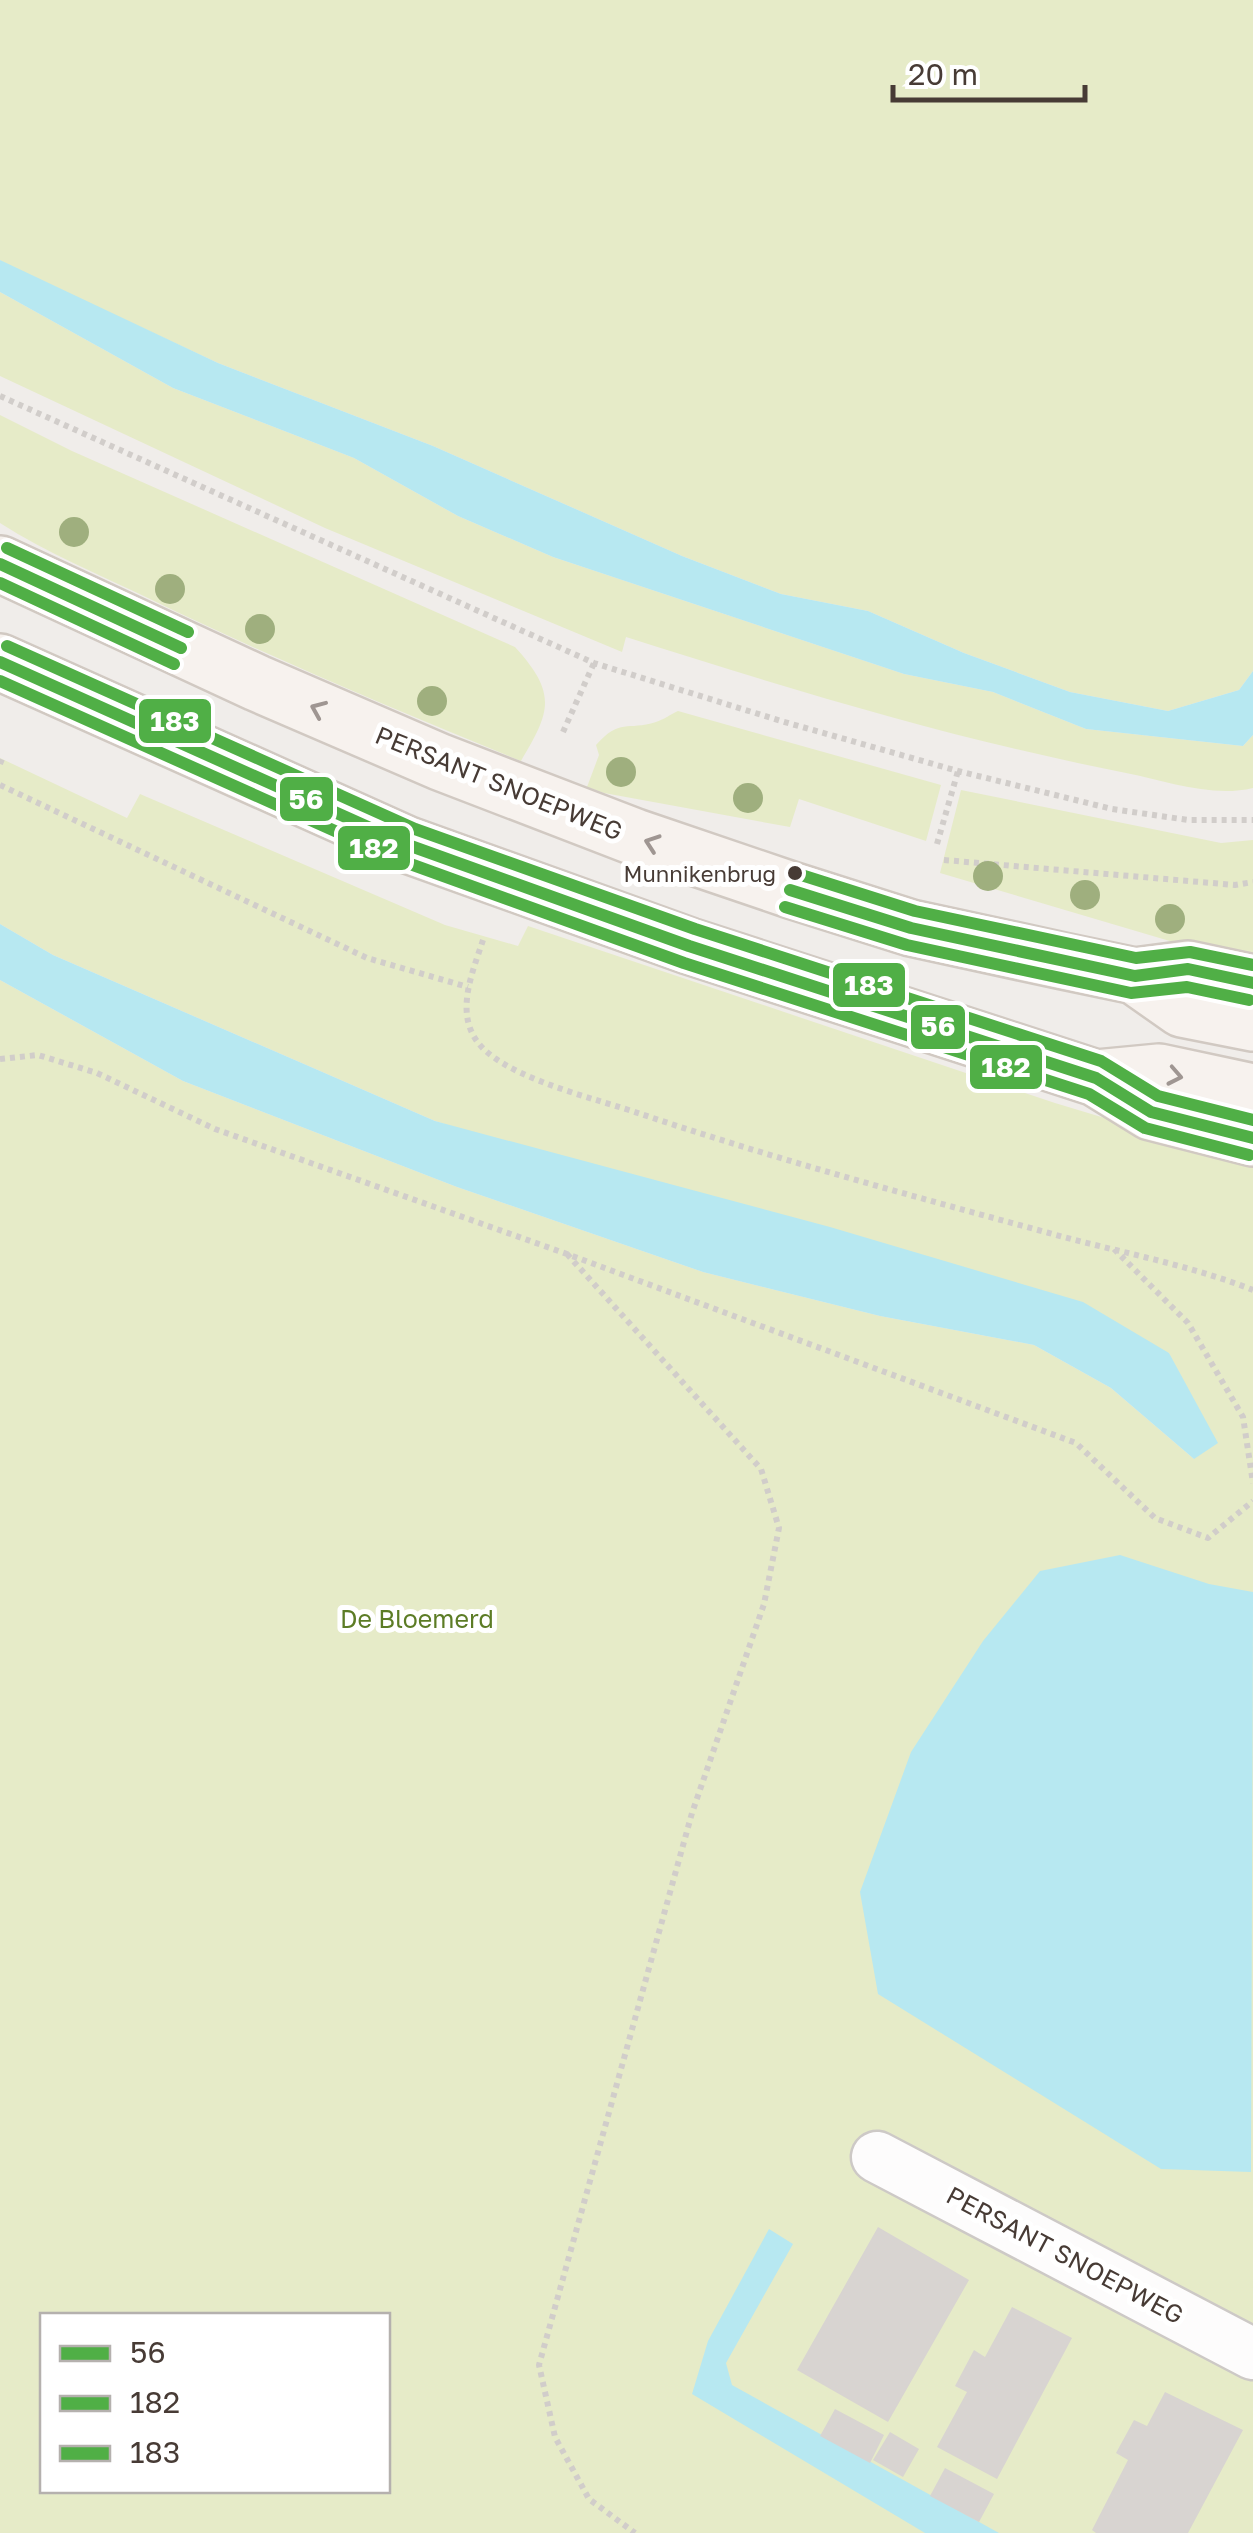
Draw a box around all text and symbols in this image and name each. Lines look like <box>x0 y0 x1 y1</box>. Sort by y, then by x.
scale bar <box>893 40 1086 102</box>
text: 20 m <box>908 56 978 92</box>
line badge: 183 <box>137 697 213 745</box>
one-way arrow <box>310 701 328 721</box>
text: 183 <box>150 704 200 737</box>
street label: PERSANT SNOEPWEG <box>371 719 627 846</box>
line badge: 56 <box>278 775 335 823</box>
text: 56 <box>289 782 323 815</box>
line badge: 182 <box>336 824 412 872</box>
text: 182 <box>349 831 399 864</box>
one-way arrow <box>645 834 662 854</box>
place label: Munnikenbrug <box>624 860 776 887</box>
marker: Munnikenbrug <box>785 863 805 883</box>
line badge: 183 <box>831 961 907 1009</box>
text: 183 <box>844 968 894 1001</box>
line badge: 56 <box>909 1003 967 1051</box>
text: 56 <box>921 1009 955 1042</box>
line badge: 182 <box>968 1043 1044 1091</box>
text: 182 <box>981 1050 1031 1083</box>
one-way arrow <box>1166 1064 1183 1085</box>
park label: De Bloemerd <box>340 1603 494 1634</box>
street label: PERSANT SNOEPWEG <box>942 2179 1189 2330</box>
legend <box>40 2313 390 2493</box>
text: 56 <box>130 2334 166 2370</box>
text: 182 <box>130 2384 180 2420</box>
text: 183 <box>130 2434 180 2470</box>

